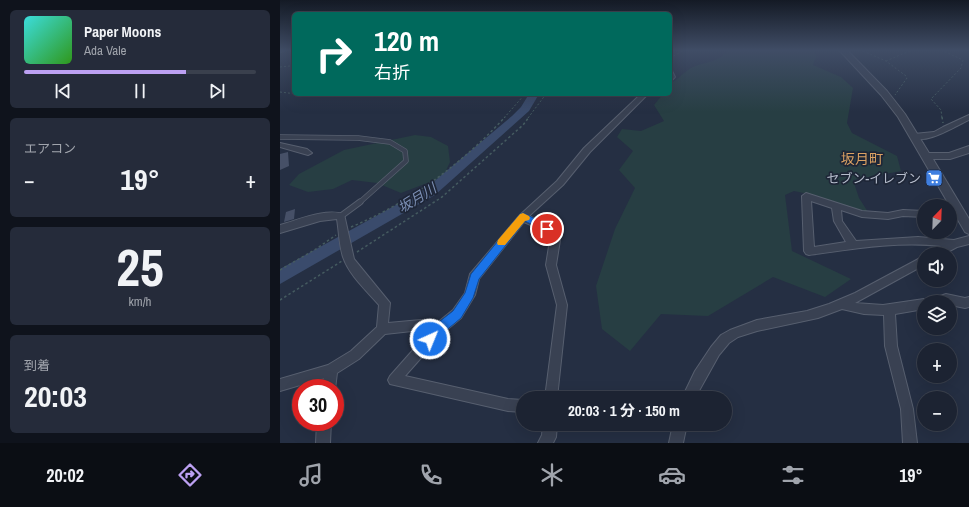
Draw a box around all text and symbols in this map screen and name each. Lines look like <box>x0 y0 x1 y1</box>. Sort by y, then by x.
text: Paper Moons <box>84 21 161 42</box>
text: 120 m <box>374 22 439 60</box>
icon: right <box>308 28 360 80</box>
text: Ada Vale <box>84 42 126 59</box>
text: 右折 <box>374 60 410 85</box>
icon: previous <box>52 80 74 102</box>
icon: pause <box>129 80 151 102</box>
icon: next <box>206 80 228 102</box>
text: エアコン <box>24 140 76 157</box>
district label: 坂月町 <box>841 150 883 168</box>
text: 19° <box>120 159 160 199</box>
text: − <box>24 165 35 195</box>
text: + <box>245 165 256 195</box>
supermarket icon: セブン-イレブン <box>924 168 944 188</box>
place label: セブン-イレブン <box>826 170 921 187</box>
water label: 坂月川 <box>394 178 441 217</box>
north arrow <box>917 199 957 239</box>
map controls <box>917 199 957 431</box>
pin <box>530 212 564 246</box>
icon: arrive <box>536 218 558 240</box>
text: 25 <box>116 232 164 302</box>
button: sound <box>917 247 957 287</box>
text: km/h <box>128 293 152 310</box>
button: layers <box>917 295 957 335</box>
position arrow <box>409 318 451 360</box>
button: + <box>917 343 957 383</box>
text: 到着 <box>24 357 50 374</box>
text: 20:03 <box>24 376 87 416</box>
speed limit sign: 30 <box>292 379 344 431</box>
button: − <box>917 391 957 431</box>
text: 20:03 · 1 分 · 150 m <box>568 400 680 421</box>
icon: directions <box>176 461 204 489</box>
icon: music <box>297 461 325 489</box>
icon: phone <box>417 461 445 489</box>
icon: climate <box>538 461 566 489</box>
icon: car <box>658 461 686 489</box>
icon: filters <box>779 461 807 489</box>
text: 20:02 <box>46 463 84 488</box>
text: 19° <box>899 463 923 488</box>

